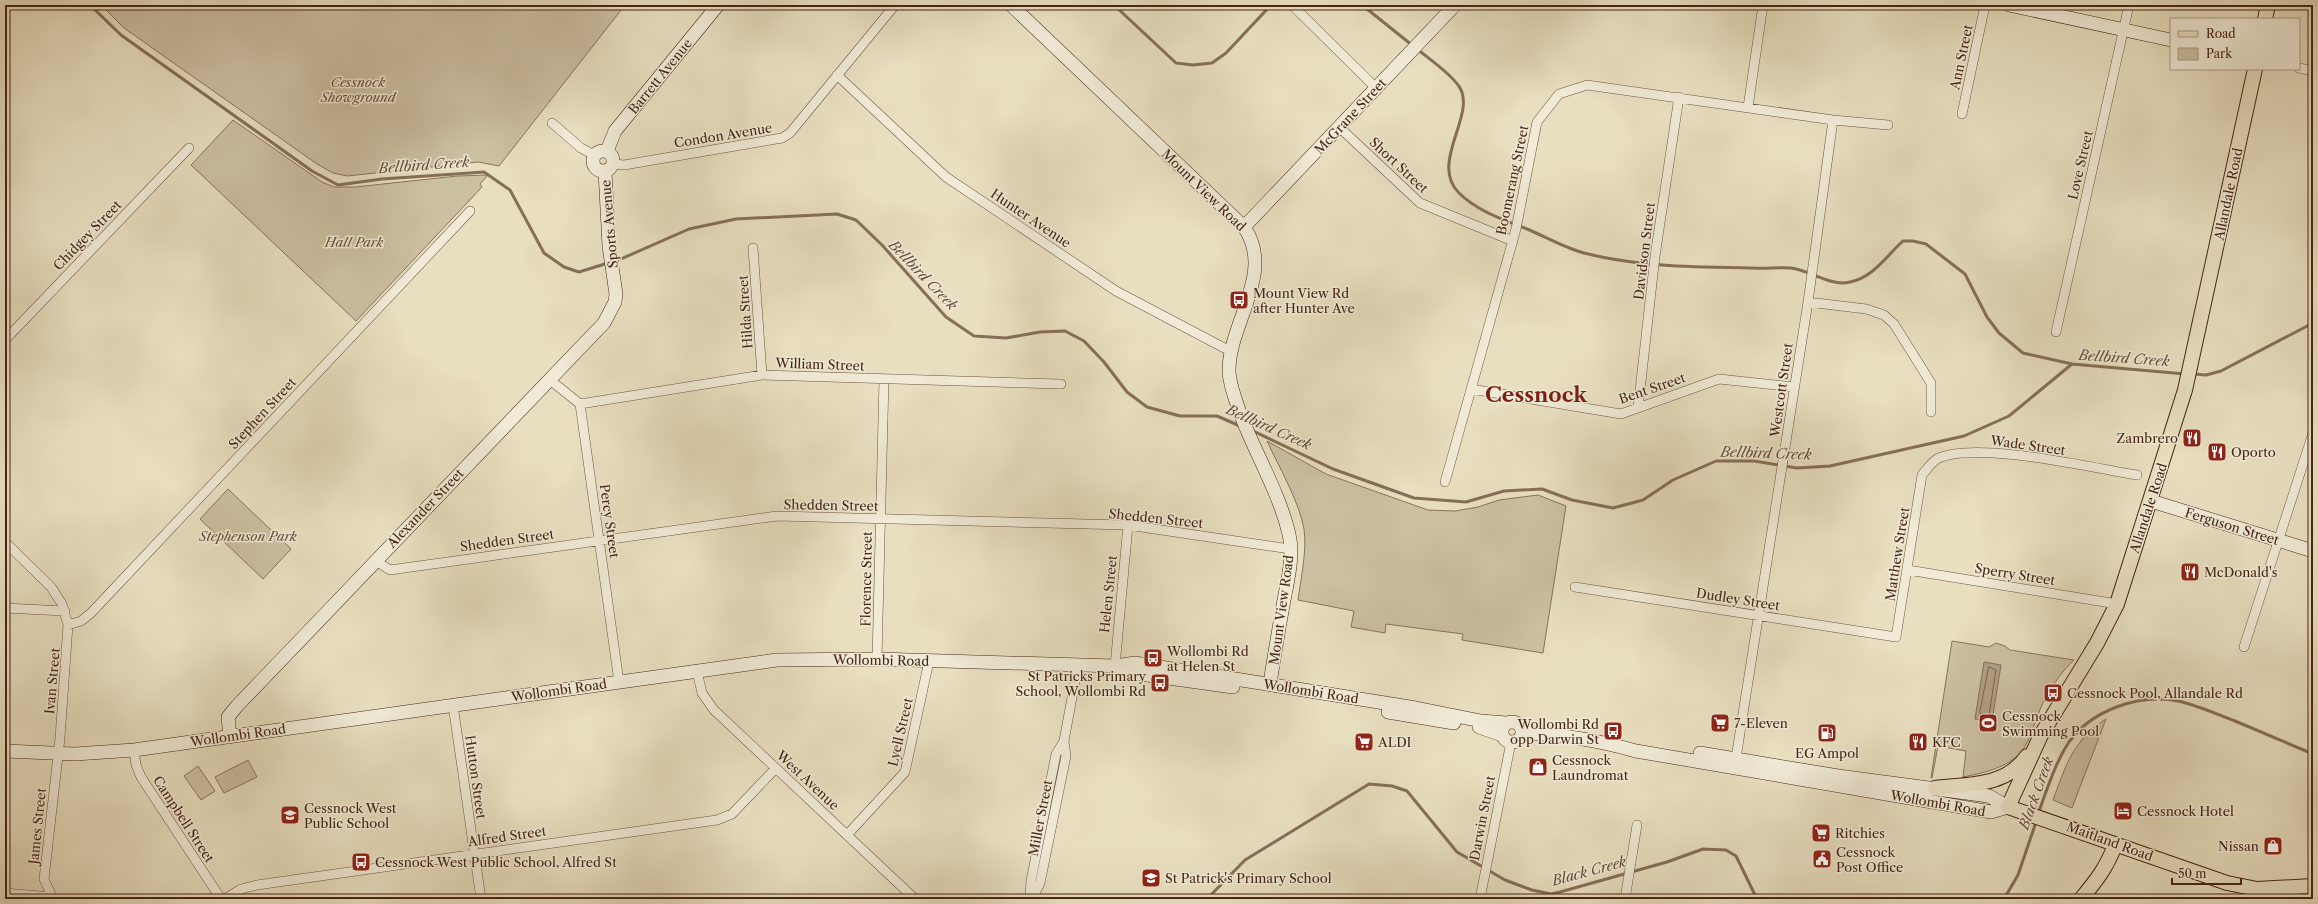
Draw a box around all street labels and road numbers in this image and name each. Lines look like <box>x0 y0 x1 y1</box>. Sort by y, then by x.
street label: Ann Street <box>1946 23 1976 92</box>
street label: Barrett Avenue <box>625 35 695 117</box>
street label: McGrane Street <box>1311 74 1390 157</box>
street label: Condon Avenue <box>673 119 773 151</box>
street label: Boomerang Street <box>1493 123 1532 236</box>
street label: Love Street <box>2064 129 2096 201</box>
street label: Short Street <box>1366 134 1432 196</box>
street label: Mount View Road <box>1159 146 1249 234</box>
street label: Allandale Road <box>2210 146 2246 243</box>
street label: Sports Avenue <box>597 179 621 269</box>
street label: Hunter Avenue <box>988 185 1074 251</box>
street label: Chidgey Street <box>50 196 125 273</box>
street label: Davidson Street <box>1630 201 1658 301</box>
street label: Hilda Street <box>734 274 756 349</box>
street label: Westcott Street <box>1766 342 1796 439</box>
street label: William Street <box>774 354 865 374</box>
street label: Bent Street <box>1617 369 1688 407</box>
street label: Stephen Street <box>225 374 299 452</box>
street label: Wade Street <box>1989 432 2067 458</box>
street label: Allandale Road <box>2126 461 2170 556</box>
street label: Alexander Street <box>383 465 467 552</box>
street label: Percy Street <box>597 483 623 559</box>
street label: Shedden Street <box>783 496 879 514</box>
street label: Ferguson Street <box>2183 504 2281 548</box>
street label: Shedden Street <box>1108 505 1204 531</box>
street label: Matthew Street <box>1882 505 1912 602</box>
street label: Shedden Street <box>459 525 555 555</box>
street label: Florence Street <box>857 531 875 627</box>
street label: Helen Street <box>1096 554 1120 633</box>
street label: Mount View Road <box>1265 554 1297 666</box>
street label: Sperry Street <box>1974 560 2057 588</box>
street label: Dudley Street <box>1695 584 1781 614</box>
street label: Ivan Street <box>41 647 63 715</box>
street label: Wollombi Road <box>832 651 929 669</box>
street label: Wollombi Road <box>509 675 608 705</box>
street label: Wollombi Road <box>1261 675 1360 706</box>
street label: Lyell Street <box>884 696 916 768</box>
street label: Wollombi Road <box>188 720 287 750</box>
street label: Hutton Street <box>462 734 490 820</box>
street label: West Avenue <box>773 746 843 813</box>
street label: Campbell Street <box>150 773 218 866</box>
street label: Darwin Street <box>1466 774 1498 862</box>
street label: Miller Street <box>1025 778 1055 858</box>
street label: James Street <box>25 787 49 867</box>
street label: Wollombi Road <box>1888 787 1987 819</box>
street label: Maitland Road <box>2065 818 2155 864</box>
street label: Alfred Street <box>466 823 548 850</box>

